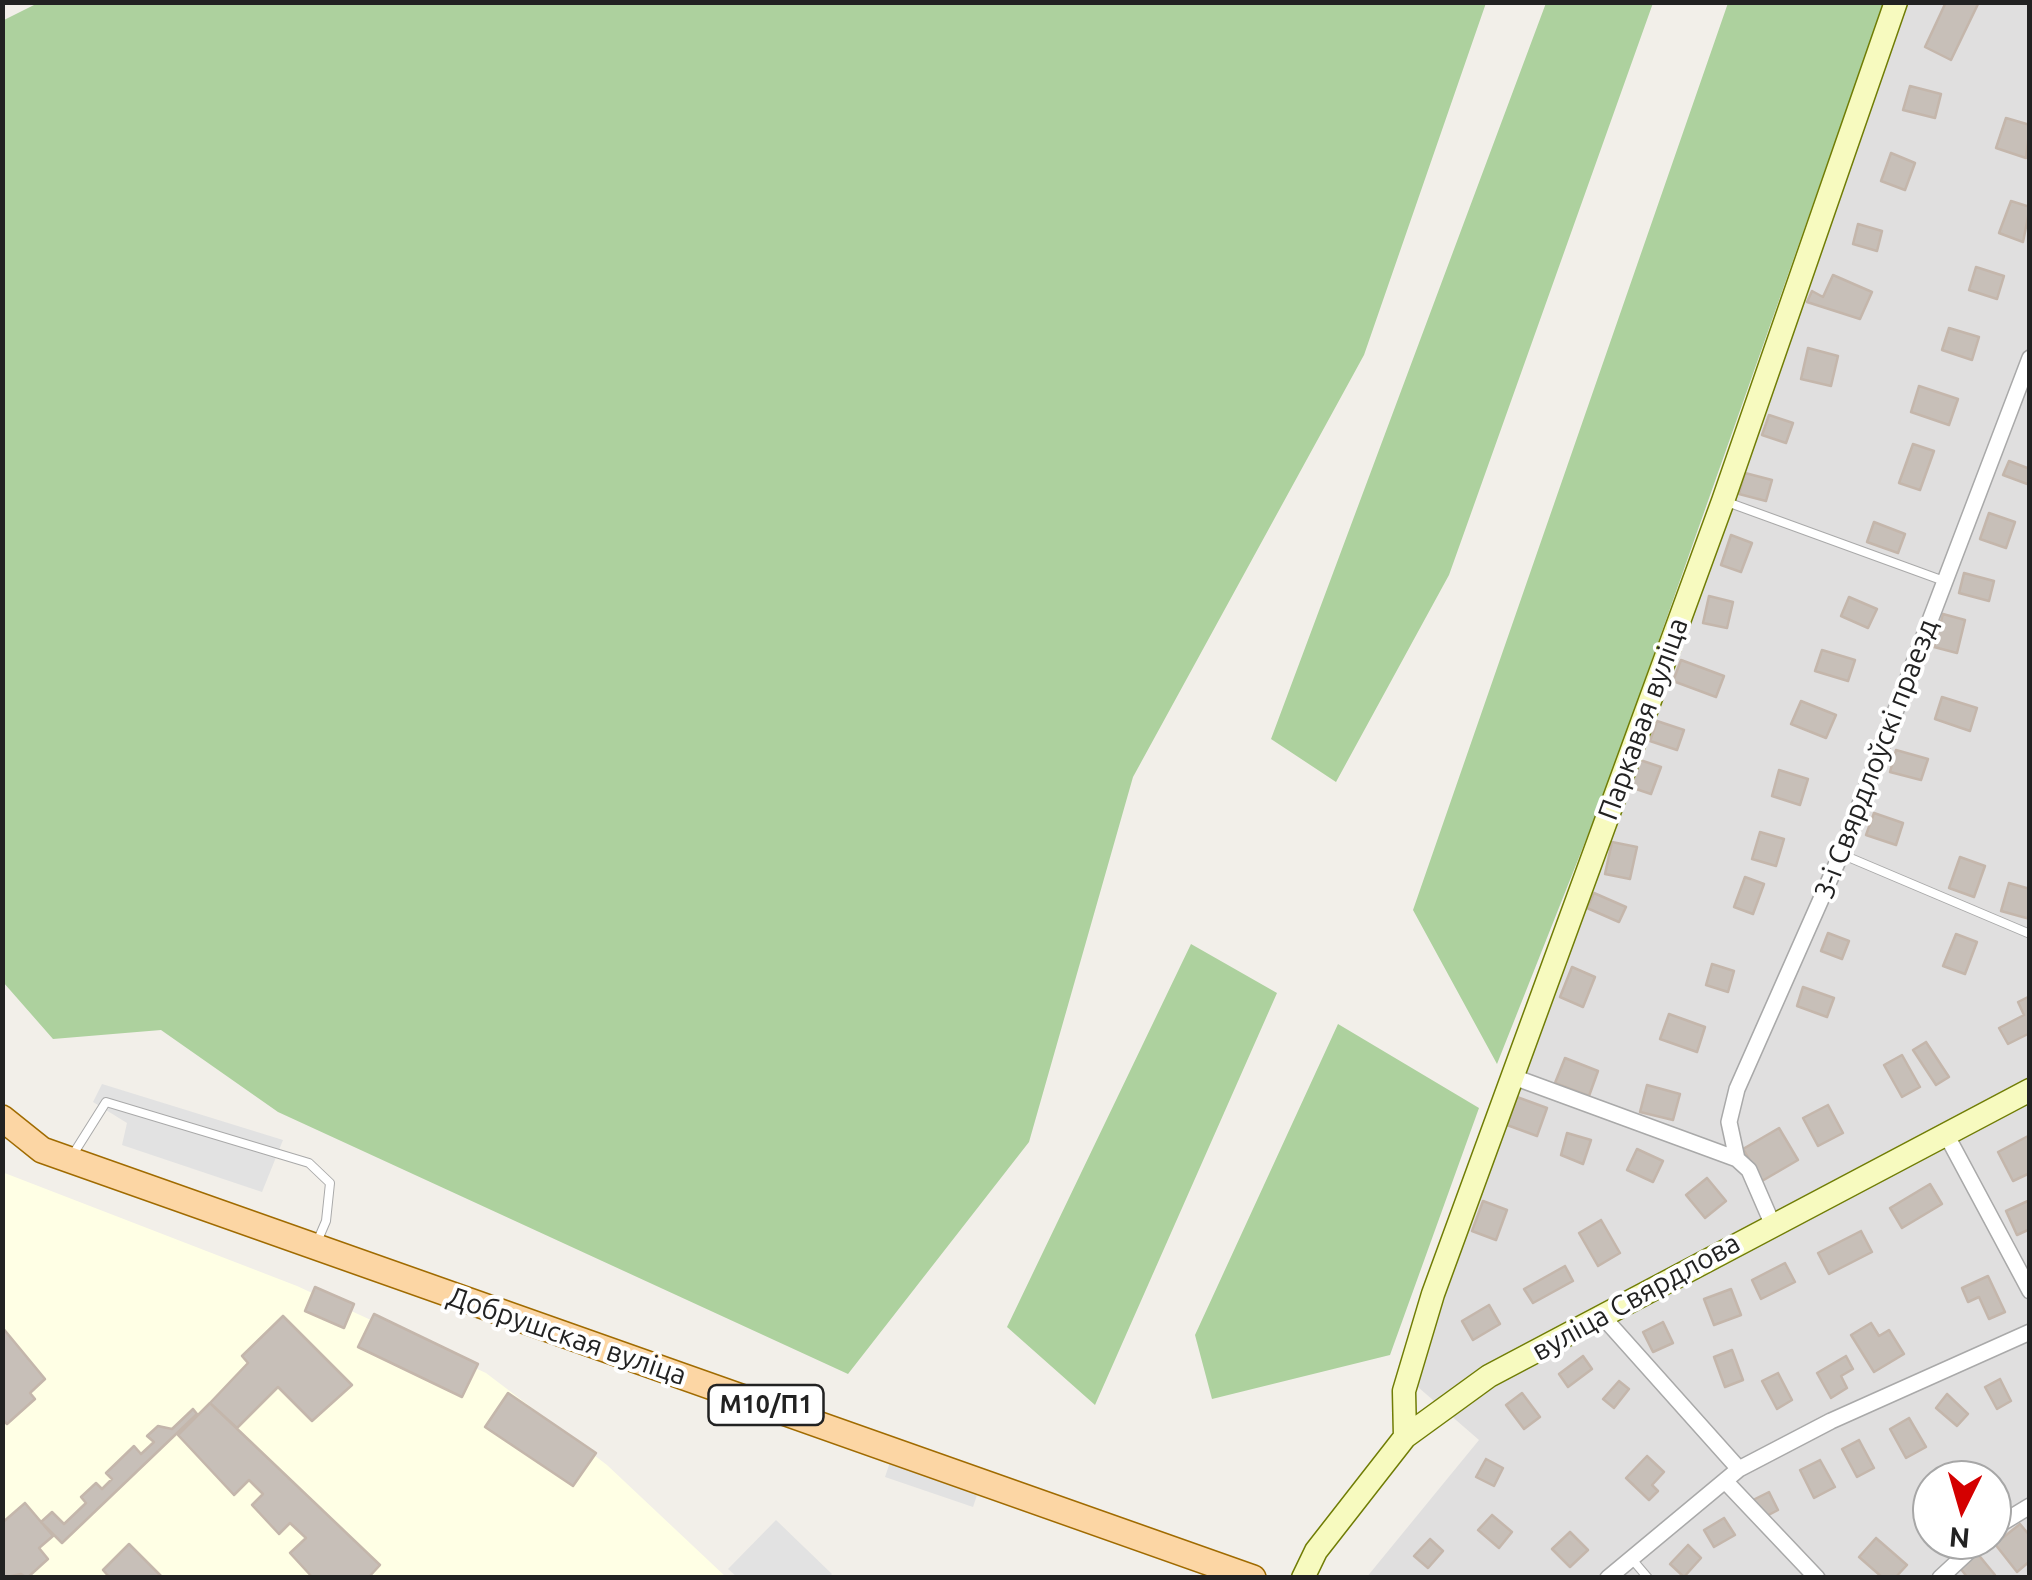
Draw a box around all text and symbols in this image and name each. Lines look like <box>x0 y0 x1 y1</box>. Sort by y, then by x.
street label: Паркавая вуліца <box>1591 613 1695 825</box>
street label: 3-і Свярдлоўскі праезд <box>1807 614 1945 904</box>
street label: вуліца Свярдлова <box>1526 1226 1746 1368</box>
street label: Добрушская вуліца <box>443 1279 691 1393</box>
road number: М10/П1 <box>708 1385 824 1425</box>
north arrow <box>1912 1460 2012 1560</box>
text: N <box>1948 1522 1971 1555</box>

